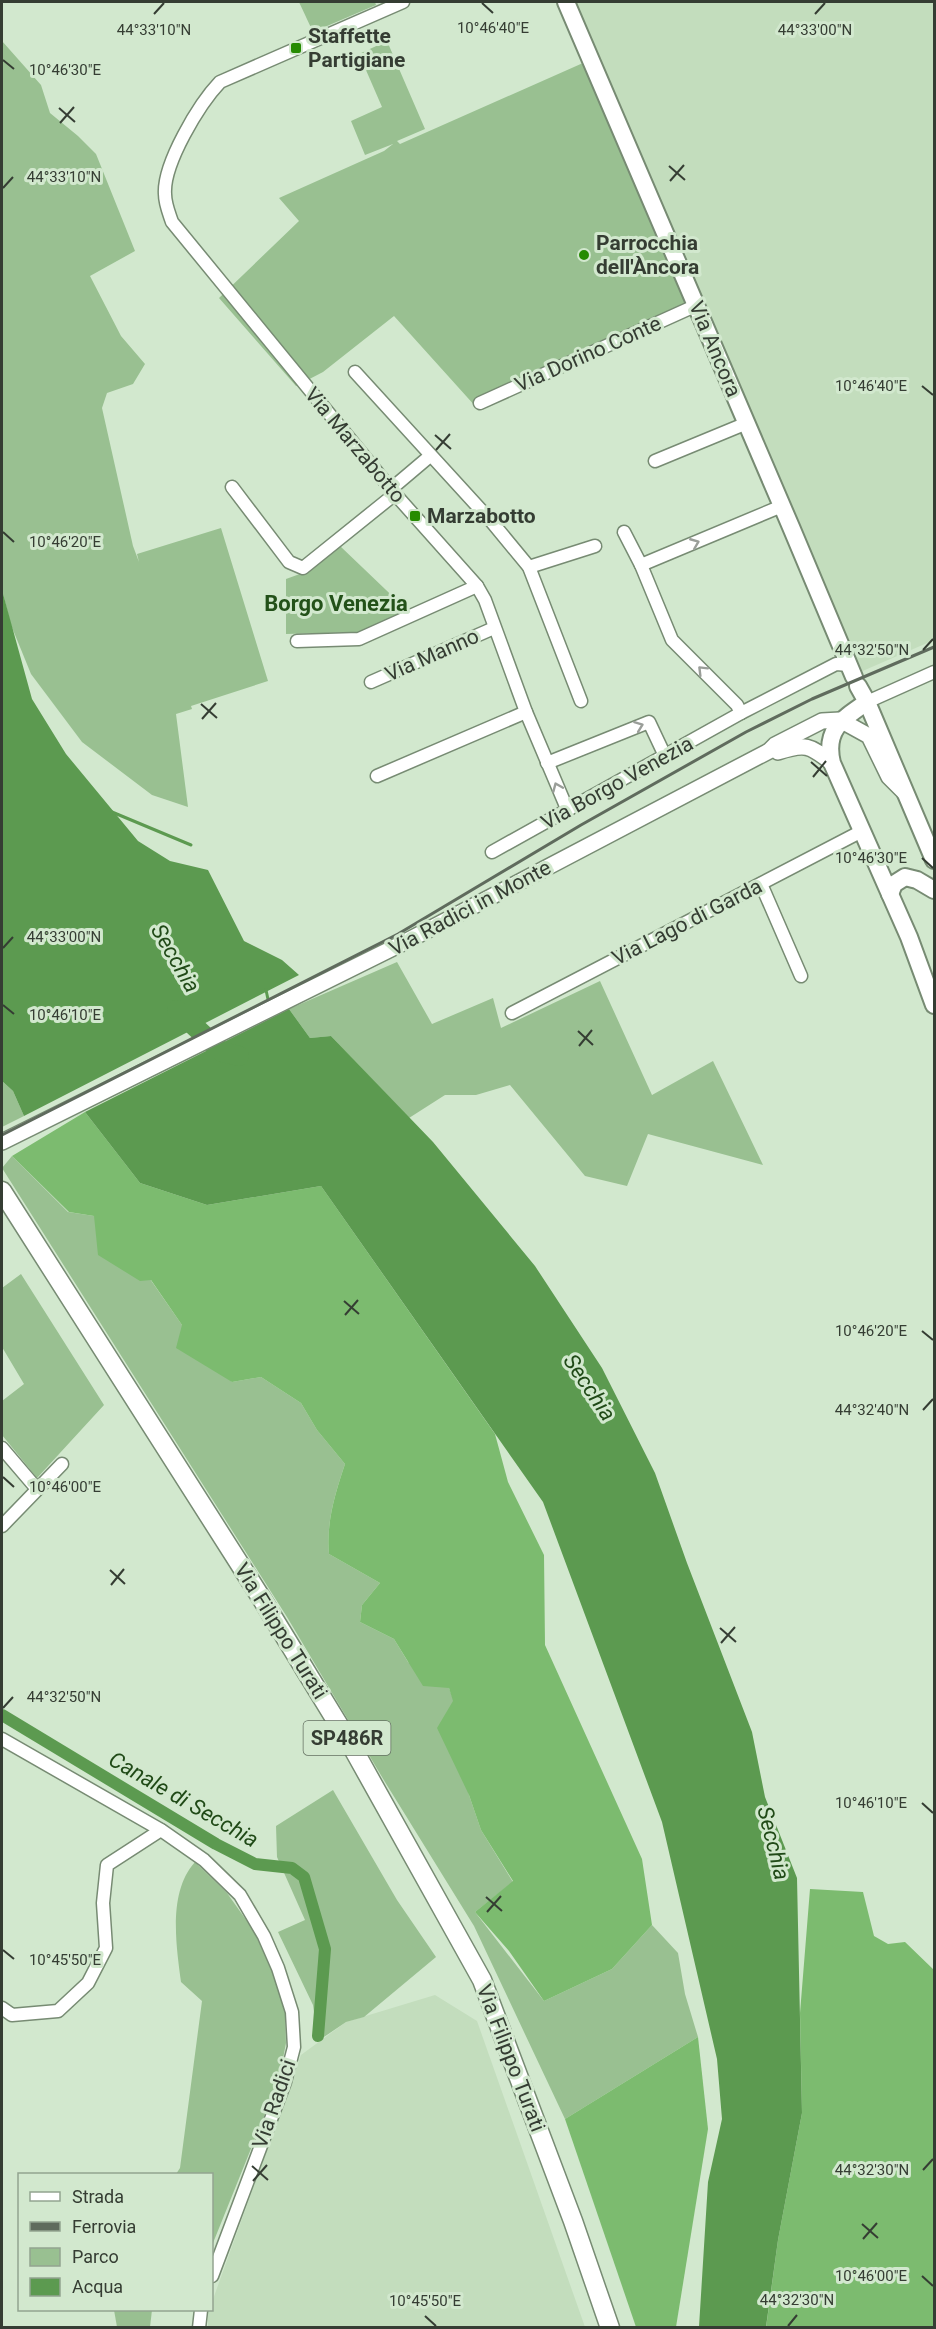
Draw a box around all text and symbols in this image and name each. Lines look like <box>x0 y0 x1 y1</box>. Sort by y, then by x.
text: 10°46'40"E <box>457 19 530 37</box>
text: 44°33'10"N <box>117 21 191 39</box>
text: 44°33'00"N <box>778 21 852 39</box>
place label: Staffette Partigiane <box>308 24 405 72</box>
marker: Staffette Partigiane <box>289 41 303 55</box>
text: 10°46'30"E <box>29 61 102 79</box>
text: 44°33'10"N <box>27 168 101 186</box>
place label: Parrocchia dell'Àncora <box>596 231 699 279</box>
marker: Parrocchia dell'Àncora <box>577 248 591 262</box>
street label: Via Ancora <box>684 298 746 400</box>
street label: Via Dorino Conte <box>511 311 665 397</box>
text: 10°46'40"E <box>835 377 908 395</box>
street label: Via Marzabotto <box>300 382 410 508</box>
place label: Marzabotto <box>427 504 536 528</box>
marker: Marzabotto <box>408 509 422 523</box>
text: 10°46'20"E <box>29 533 102 551</box>
one-way arrow <box>689 538 700 550</box>
district label: Borgo Venezia <box>264 591 408 616</box>
street label: Via Manno <box>381 624 483 686</box>
text: 44°32'50"N <box>835 641 909 659</box>
one-way arrow <box>699 667 710 678</box>
one-way arrow <box>633 721 644 733</box>
street label: Via Borgo Venezia <box>537 731 697 835</box>
one-way arrow <box>552 782 564 793</box>
text: 10°46'30"E <box>835 849 908 867</box>
street label: Via Radici in Monte <box>385 855 555 961</box>
street label: Via Lago di Garda <box>608 874 766 970</box>
water label: Secchia <box>146 920 205 997</box>
text: 44°33'00"N <box>27 928 101 946</box>
text: 10°46'10"E <box>29 1006 102 1024</box>
text: 10°46'20"E <box>835 1322 908 1340</box>
water label: Secchia <box>558 1349 621 1425</box>
text: 44°32'40"N <box>835 1401 909 1419</box>
text: 10°46'00"E <box>29 1478 102 1496</box>
street label: Via Filippo Turati <box>230 1559 332 1703</box>
text: 44°32'50"N <box>27 1688 101 1706</box>
road number: SP486R <box>304 1721 391 1755</box>
water label: Canale di Secchia <box>105 1747 263 1852</box>
text: 10°46'10"E <box>835 1794 908 1812</box>
water label: Secchia <box>752 1804 795 1882</box>
text: 10°45'50"E <box>29 1951 102 1969</box>
street label: Via Filippo Turati <box>472 1981 550 2135</box>
street label: Via Radici <box>248 2056 300 2152</box>
text: 44°32'30"N <box>835 2161 909 2179</box>
legend <box>18 2173 213 2311</box>
text: Strada <box>72 2186 124 2207</box>
text: Ferrovia <box>72 2216 136 2237</box>
text: Parco <box>72 2246 119 2267</box>
text: 10°46'00"E <box>835 2267 908 2285</box>
text: Acqua <box>72 2276 123 2297</box>
text: 44°32'30"N <box>760 2291 834 2309</box>
text: 10°45'50"E <box>389 2292 462 2310</box>

